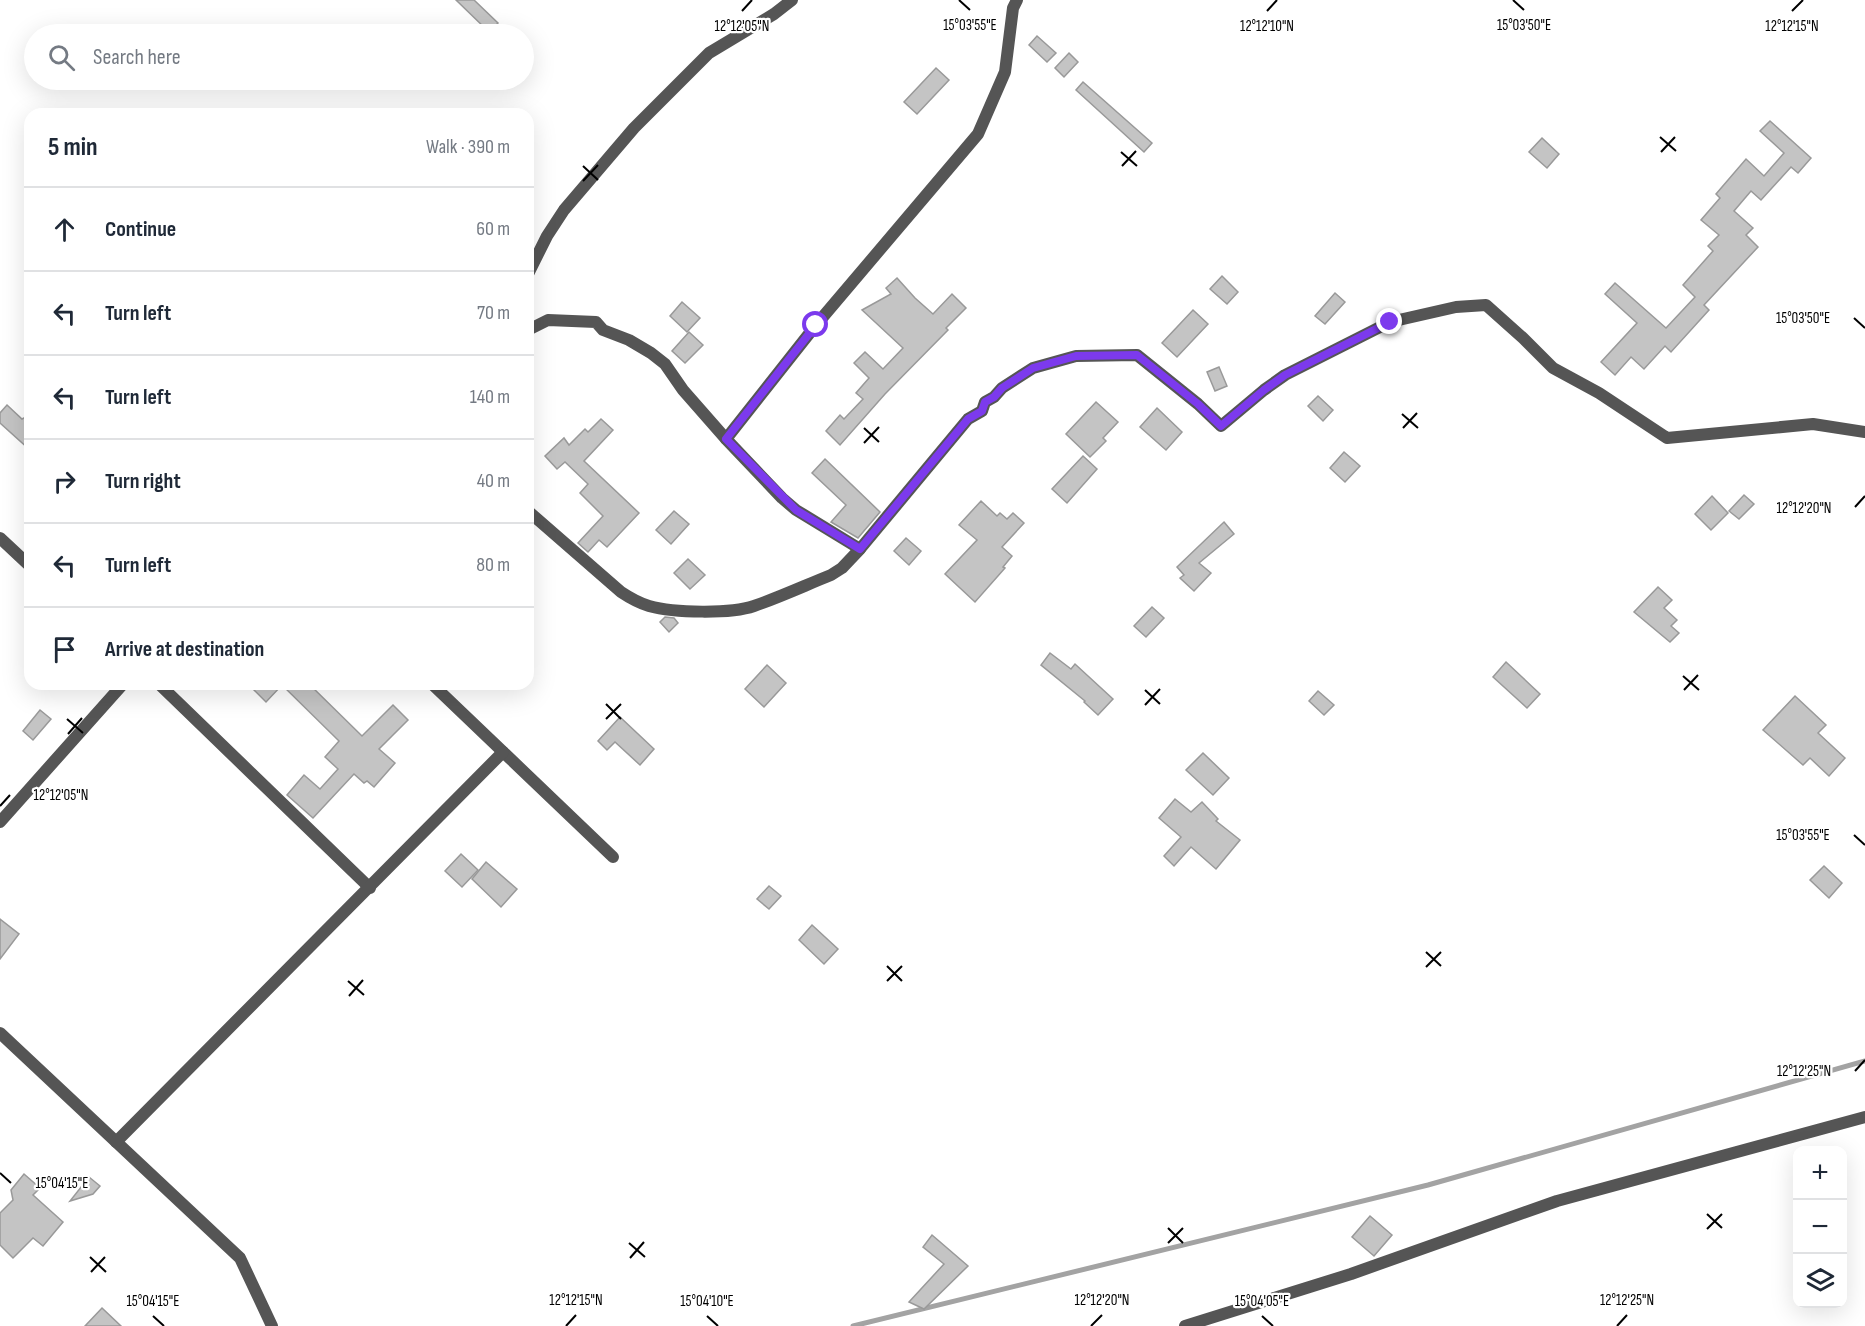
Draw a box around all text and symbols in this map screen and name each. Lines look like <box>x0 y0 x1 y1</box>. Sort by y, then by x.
text: 15°03'55"E <box>943 16 997 35</box>
text: 15°03'50"E <box>1497 16 1551 35</box>
text: 12°12'05"N <box>715 17 769 36</box>
text: 12°12'10"N <box>1240 17 1294 36</box>
text: 12°12'15"N <box>1765 17 1819 36</box>
search box <box>24 24 534 90</box>
icon: search <box>45 41 78 74</box>
text: Search here <box>93 44 180 71</box>
text: 5 min <box>48 132 98 163</box>
text: Walk · 390 m <box>426 135 510 159</box>
icon: ahead <box>48 213 81 246</box>
text: Continue <box>105 216 176 243</box>
text: 60 m <box>476 217 510 241</box>
icon: left <box>48 297 81 330</box>
text: Turn left <box>105 300 171 327</box>
text: 70 m <box>477 301 510 325</box>
route end <box>1376 308 1402 334</box>
text: 15°03'50"E <box>1776 309 1830 328</box>
route start <box>802 311 828 337</box>
icon: left <box>48 381 81 414</box>
text: Turn left <box>105 384 171 411</box>
text: 140 m <box>470 385 510 409</box>
icon: right <box>48 465 81 498</box>
text: Turn right <box>105 468 181 495</box>
text: 40 m <box>477 469 510 493</box>
text: 12°12'20"N <box>1777 499 1831 518</box>
icon: left <box>48 549 81 582</box>
text: Turn left <box>105 552 171 579</box>
text: 80 m <box>476 553 510 577</box>
icon: arrive <box>48 633 81 666</box>
text: Arrive at destination <box>105 636 264 663</box>
text: 12°12'05"N <box>34 786 88 805</box>
text: 15°03'55"E <box>1776 826 1830 845</box>
text: 12°12'25"N <box>1777 1062 1831 1081</box>
map controls <box>1793 1146 1847 1308</box>
button: + <box>1793 1146 1847 1200</box>
text: 15°04'15"E <box>36 1174 88 1193</box>
button: − <box>1793 1200 1847 1254</box>
button: layers <box>1793 1254 1847 1308</box>
text: 12°12'15"N <box>549 1291 603 1310</box>
text: 12°12'20"N <box>1075 1291 1129 1310</box>
text: 12°12'25"N <box>1600 1291 1654 1310</box>
text: 15°04'15"E <box>127 1292 179 1311</box>
text: 15°04'10"E <box>680 1292 734 1311</box>
text: 15°04'05"E <box>1235 1292 1289 1311</box>

